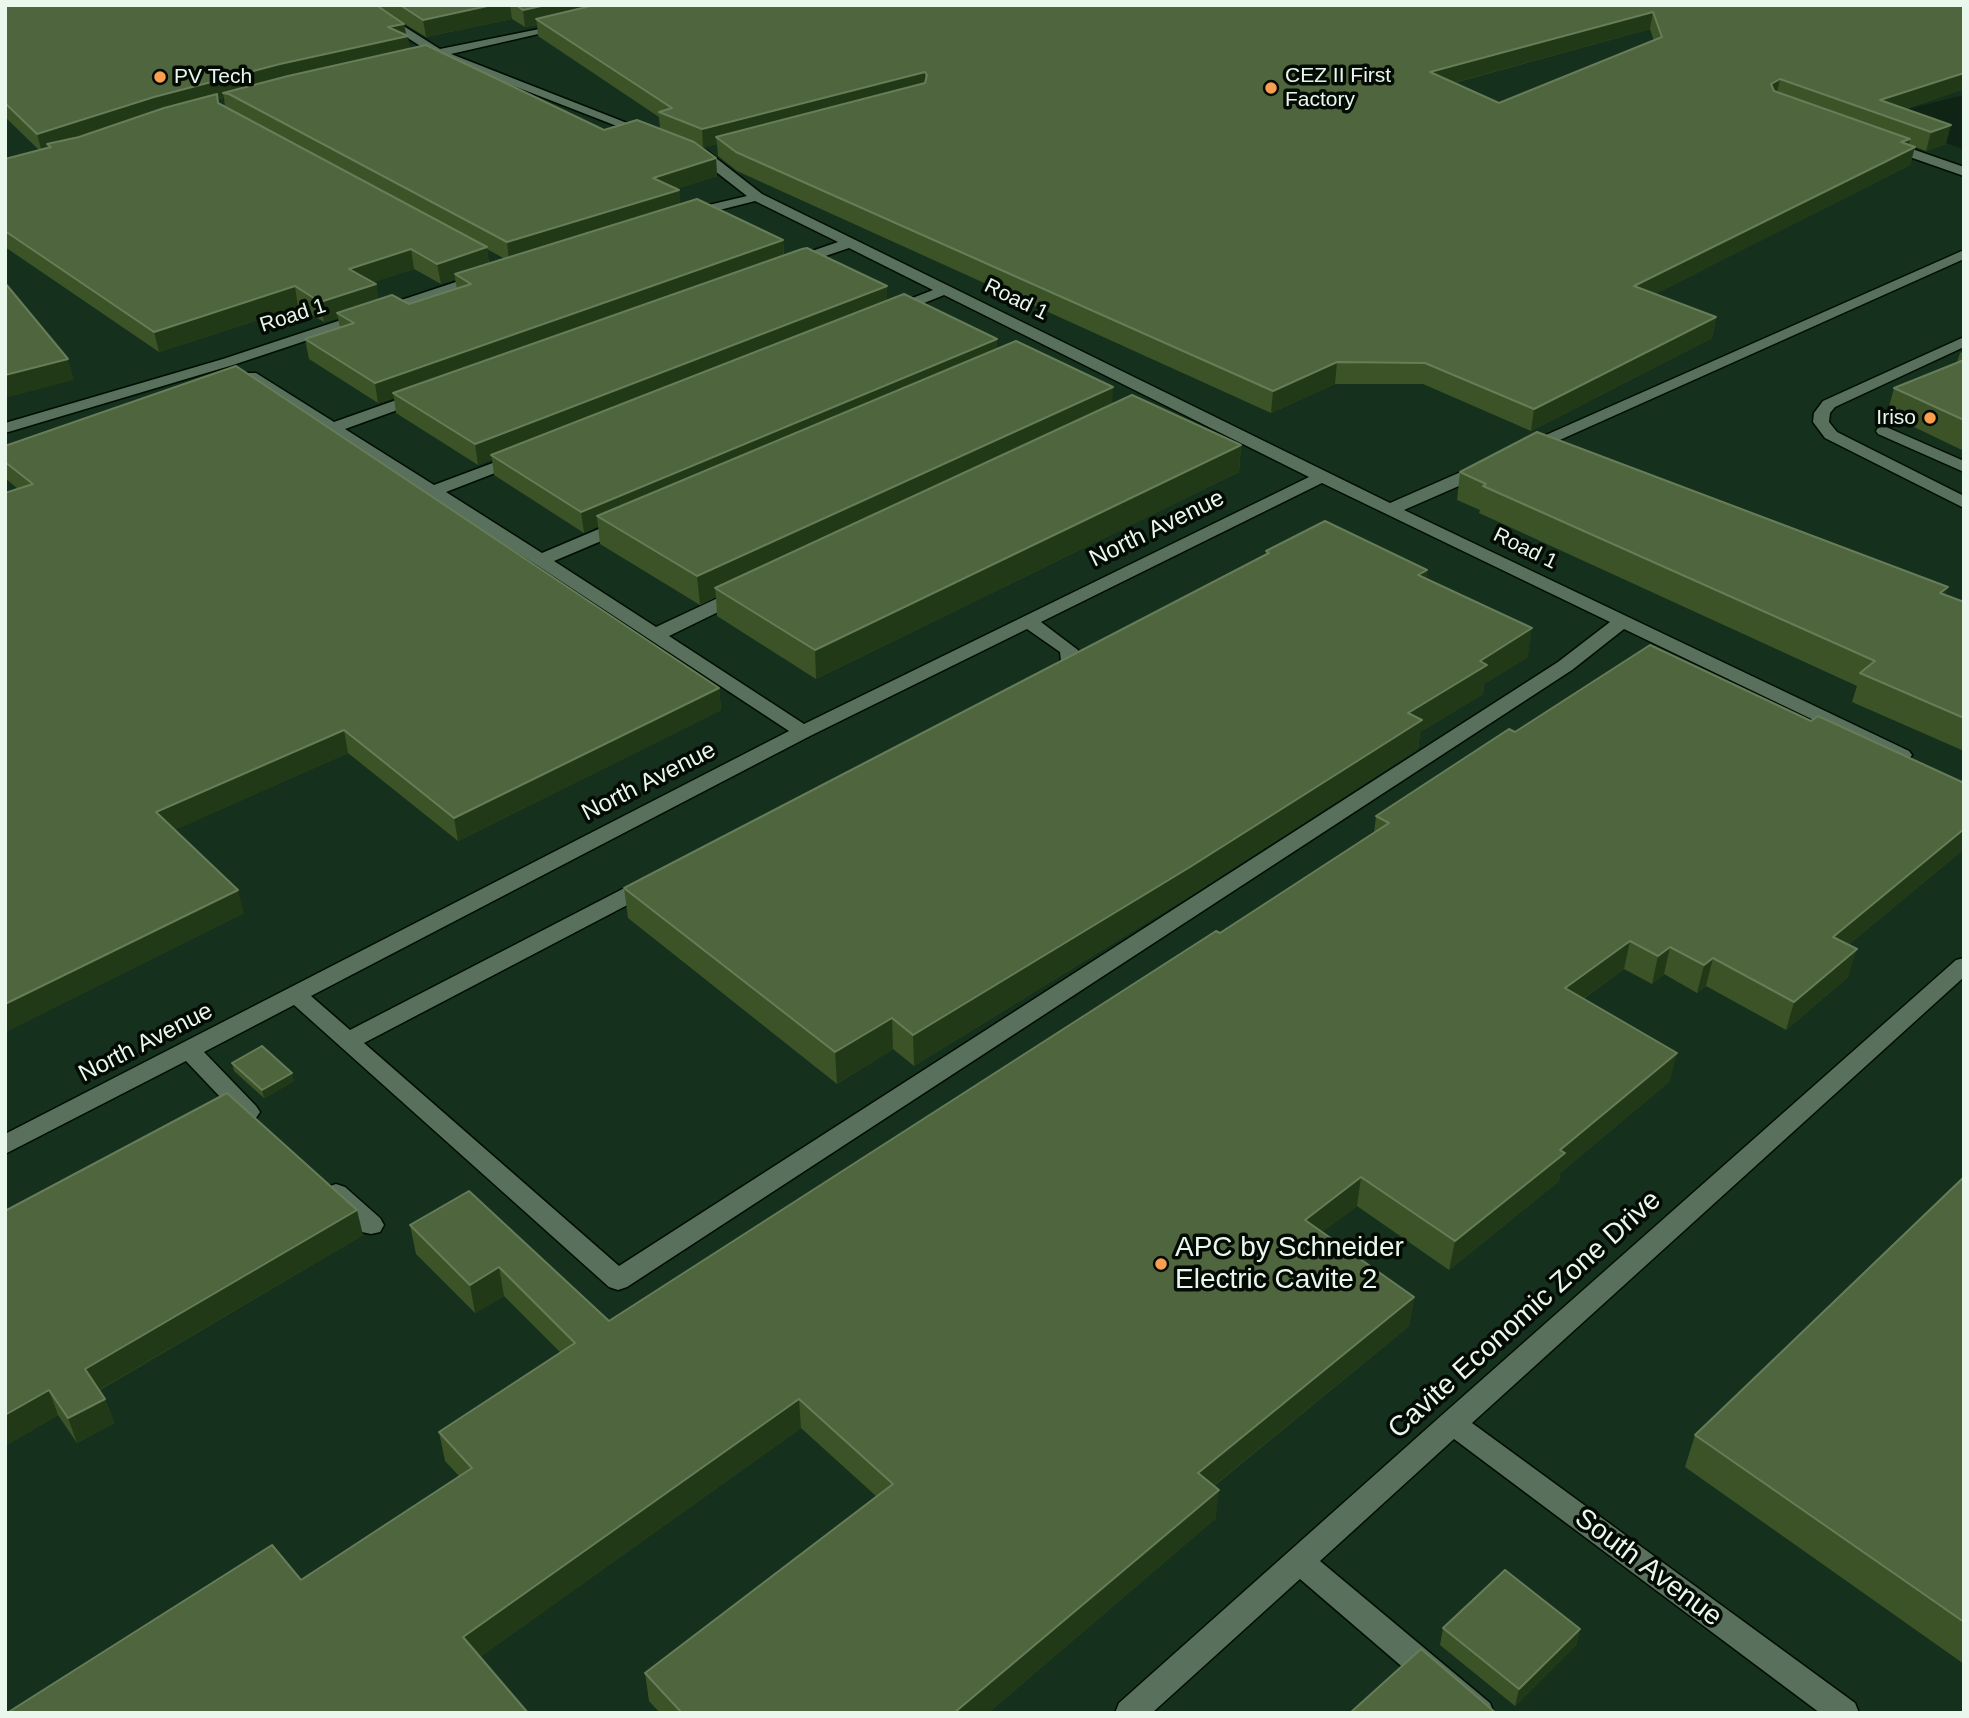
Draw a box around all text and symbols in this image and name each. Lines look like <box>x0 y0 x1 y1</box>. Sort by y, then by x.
place label: CEZ II First Factory <box>1285 63 1391 113</box>
place label: PV Tech <box>174 64 252 90</box>
marker: PV Tech <box>152 69 168 85</box>
marker: CEZ II First Factory <box>1263 80 1279 96</box>
street label: Road 1 <box>980 274 1052 326</box>
street label: Road 1 <box>257 294 329 338</box>
place label: Iriso <box>1876 405 1916 431</box>
marker: Iriso <box>1922 410 1938 426</box>
street label: North Avenue <box>1085 484 1229 574</box>
street label: Road 1 <box>1489 523 1561 575</box>
street label: North Avenue <box>577 736 721 828</box>
street label: North Avenue <box>74 997 218 1089</box>
street label: Cavite Economic Zone Drive <box>1382 1184 1668 1446</box>
place label: APC by Schneider Electric Cavite 2 <box>1175 1231 1404 1297</box>
marker: APC by Schneider Electric Cavite 2 <box>1153 1256 1169 1272</box>
street label: South Avenue <box>1568 1502 1728 1634</box>

